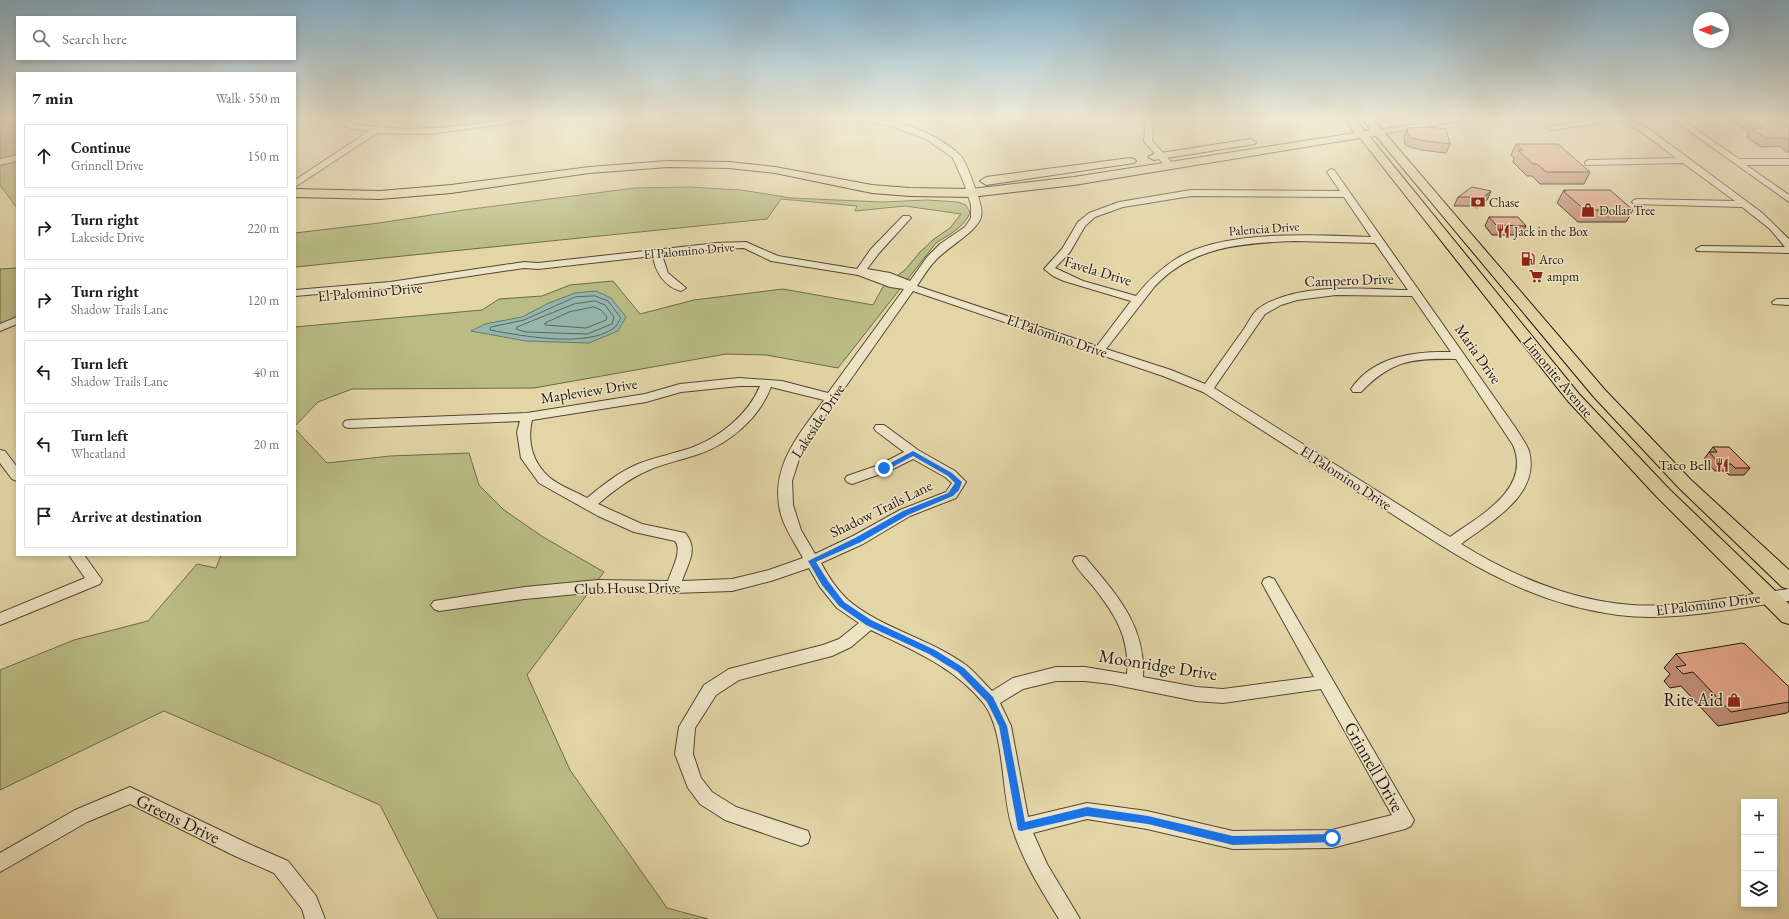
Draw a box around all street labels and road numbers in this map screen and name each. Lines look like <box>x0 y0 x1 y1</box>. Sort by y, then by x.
street label: Palencia Drive <box>1228 218 1300 239</box>
street label: El Palomino Drive <box>643 238 735 263</box>
street label: Favela Drive <box>1062 251 1134 290</box>
street label: Campero Drive <box>1304 268 1394 291</box>
street label: El Palomino Drive <box>317 277 423 306</box>
street label: El Palomino Drive <box>1004 309 1110 362</box>
street label: Maria Drive <box>1451 320 1506 388</box>
street label: Limonite Avenue <box>1519 332 1598 421</box>
street label: Mapleview Drive <box>539 373 639 408</box>
street label: Lakeside Drive <box>787 380 849 461</box>
street label: El Palomino Drive <box>1297 441 1396 514</box>
street label: Shadow Trails Lane <box>826 475 935 542</box>
street label: Club House Drive <box>574 577 680 598</box>
street label: El Palomino Drive <box>1655 588 1762 619</box>
street label: Moonridge Drive <box>1097 644 1219 685</box>
street label: Grinnell Drive <box>1339 718 1409 816</box>
street label: Greens Drive <box>133 788 224 849</box>

